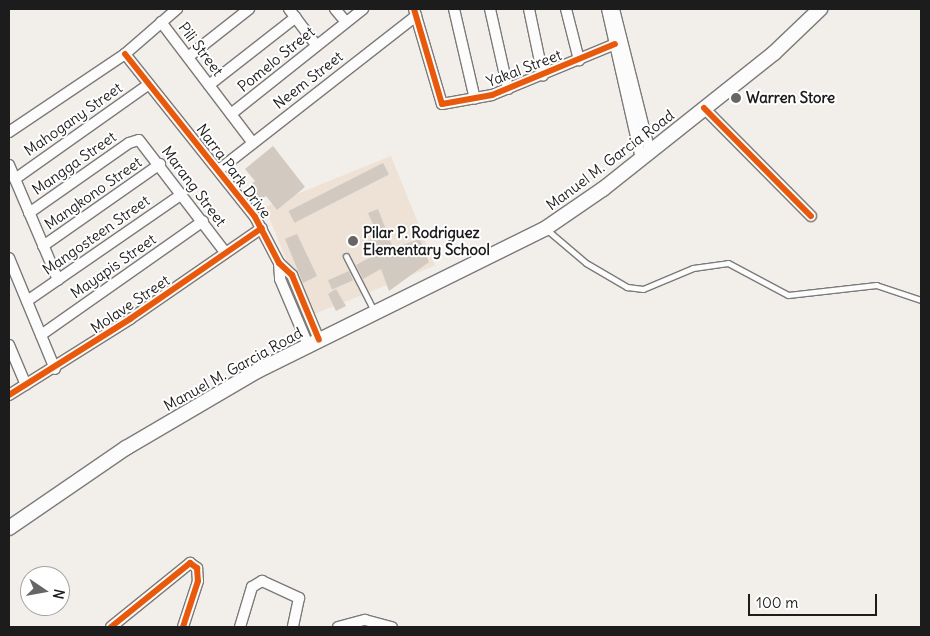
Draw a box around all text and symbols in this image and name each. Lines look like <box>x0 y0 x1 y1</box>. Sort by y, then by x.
street label: Pili Street <box>175 19 227 79</box>
street label: Pomelo Street <box>234 23 318 95</box>
street label: Yakal Street <box>484 45 564 91</box>
street label: Neem Street <box>270 47 346 113</box>
street label: Mahogany Street <box>21 79 125 159</box>
place label: Warren Store <box>746 89 835 107</box>
marker: Warren Store <box>730 92 742 104</box>
street label: Manuel M. Garcia Road <box>542 106 678 214</box>
street label: Narra Park Drive <box>193 120 275 222</box>
street label: Mangga Street <box>29 127 119 199</box>
street label: Marang Street <box>158 142 230 230</box>
street label: Mangkono Street <box>41 153 145 233</box>
street label: Mangosteen Street <box>39 191 153 279</box>
place label: Pilar P. Rodriguez Elementary School <box>363 223 490 258</box>
street label: Mayapis Street <box>67 230 159 302</box>
marker: Pilar P. Rodriguez Elementary School <box>347 235 359 247</box>
street label: Molave Street <box>87 271 173 337</box>
street label: Manuel M. Garcia Road <box>161 323 305 415</box>
north arrow <box>20 566 70 616</box>
scale bar <box>750 584 879 616</box>
text: N <box>49 587 69 601</box>
text: 100 m <box>756 593 798 612</box>

